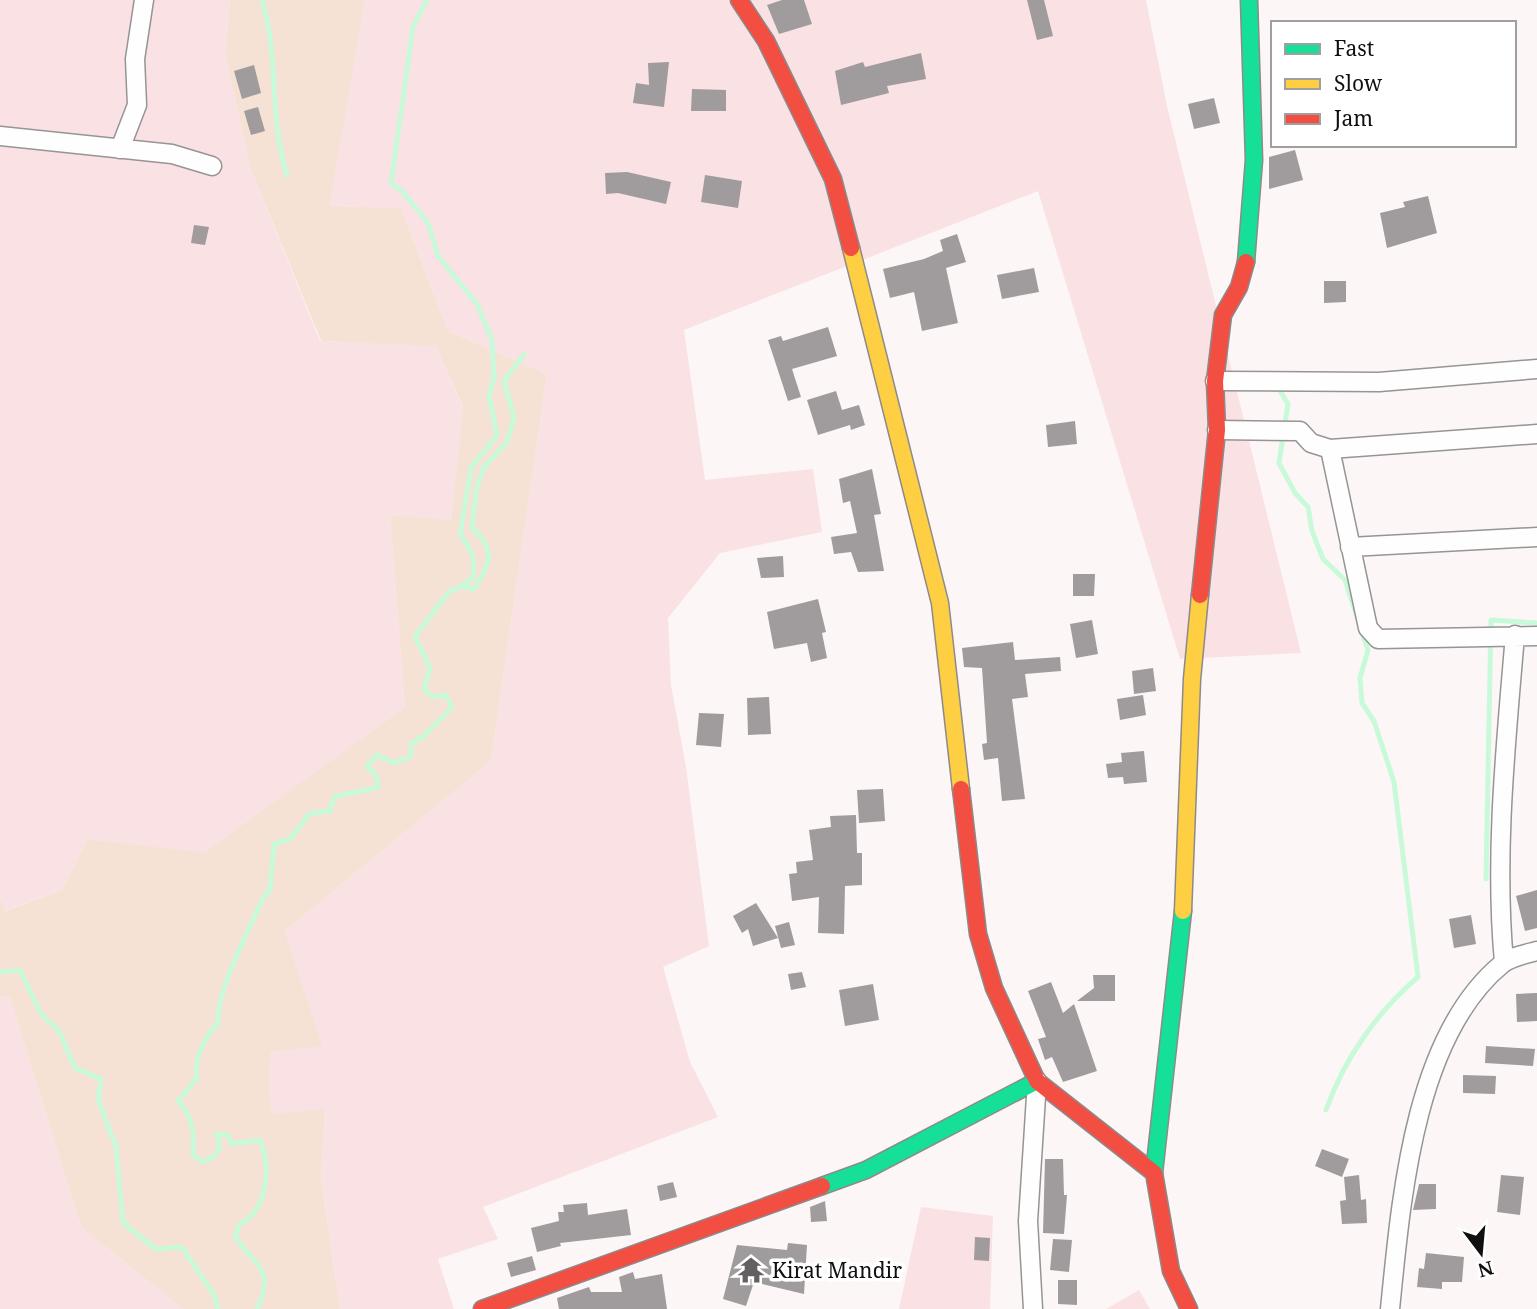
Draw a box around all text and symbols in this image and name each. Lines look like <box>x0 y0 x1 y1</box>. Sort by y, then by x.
legend <box>1271 21 1516 147</box>
text: Fast <box>1334 34 1374 62</box>
text: Slow <box>1334 69 1383 97</box>
text: Jam <box>1333 104 1373 132</box>
north arrow <box>1446 1218 1516 1288</box>
temple icon: Kirat Mandir <box>736 1255 766 1285</box>
text: N <box>1475 1255 1496 1284</box>
place label: Kirat Mandir <box>772 1256 902 1284</box>

